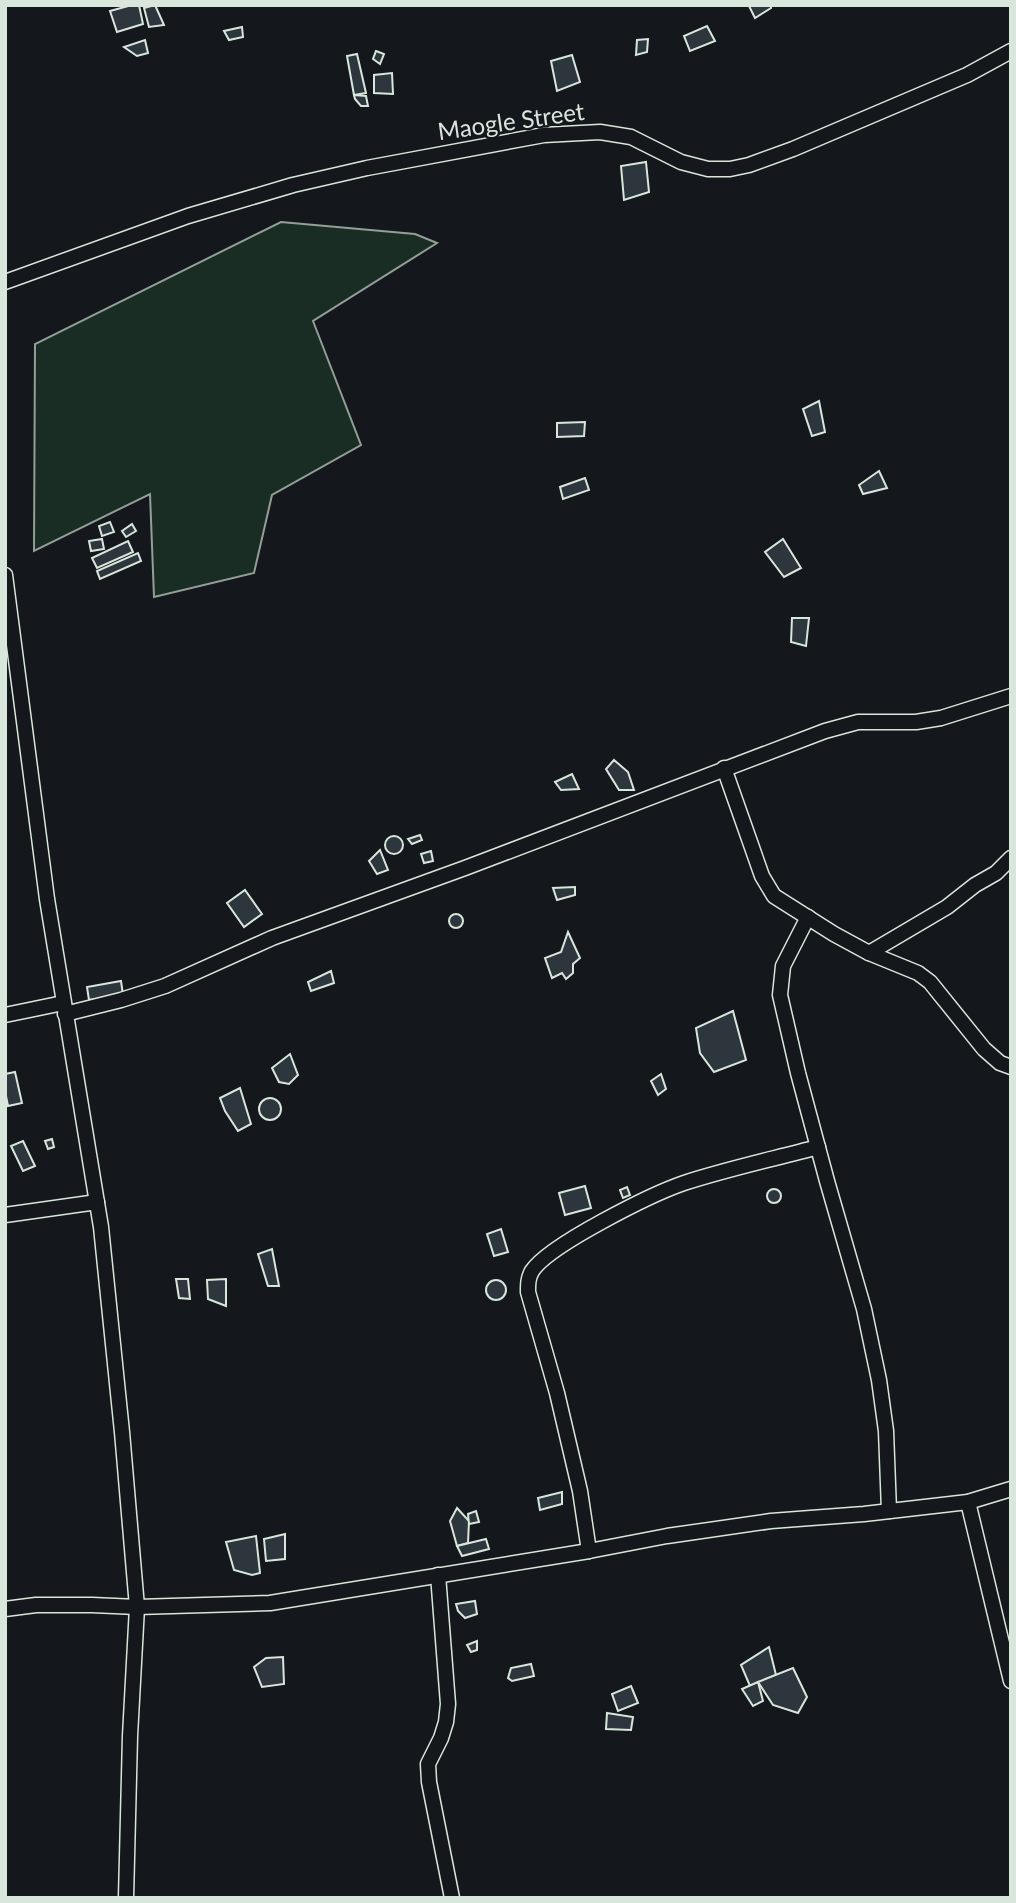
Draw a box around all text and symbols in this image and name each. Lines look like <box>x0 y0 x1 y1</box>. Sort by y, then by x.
street label: Maogle Street <box>436 96 586 145</box>

